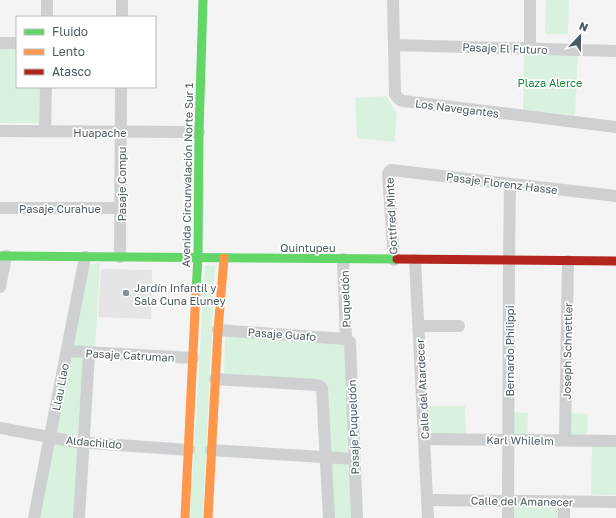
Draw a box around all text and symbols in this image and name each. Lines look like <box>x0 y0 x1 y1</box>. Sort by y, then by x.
legend <box>16 16 156 88</box>
north arrow <box>560 16 600 56</box>
text: N <box>578 19 590 34</box>
text: Fluido <box>52 24 88 39</box>
street label: Pasaje El Futuro <box>462 40 548 56</box>
text: Lento <box>52 44 85 59</box>
text: Atasco <box>52 64 91 79</box>
park label: Plaza Alerce <box>517 76 583 89</box>
street label: Avenida Circunvalación Norte Sur 1 <box>179 83 195 267</box>
street label: Los Navegantes <box>414 96 500 120</box>
street label: Huapache <box>73 126 127 139</box>
street label: Pasaje Compu <box>115 147 128 221</box>
street label: Pasaje Florenz Hasse <box>445 170 559 196</box>
street label: Gottfred Minte <box>382 177 400 255</box>
street label: Pasaje Curahue <box>19 202 101 215</box>
street label: Quintupeu <box>280 241 336 254</box>
street label: Puqueldón <box>338 270 352 328</box>
place label: Jardín Infantil y Sala Cuna Eluney <box>134 281 226 307</box>
marker: Jardín Infantil y Sala Cuna Eluney <box>121 288 131 298</box>
street label: Joseph Schnettler <box>560 302 574 400</box>
street label: Bernardo Philippi <box>503 305 516 397</box>
street label: Pasaje Guafo <box>247 325 317 343</box>
street label: Calle del Atardecer <box>413 338 431 440</box>
street label: Pasaje Catruman <box>85 346 175 364</box>
street label: Llau Llao <box>49 362 71 412</box>
street label: Pasaje Puqueldón <box>345 379 361 475</box>
street label: Aldachildo <box>66 433 123 451</box>
street label: Karl Whilelm <box>486 433 554 447</box>
street label: Calle del Amanecer <box>471 494 574 508</box>

